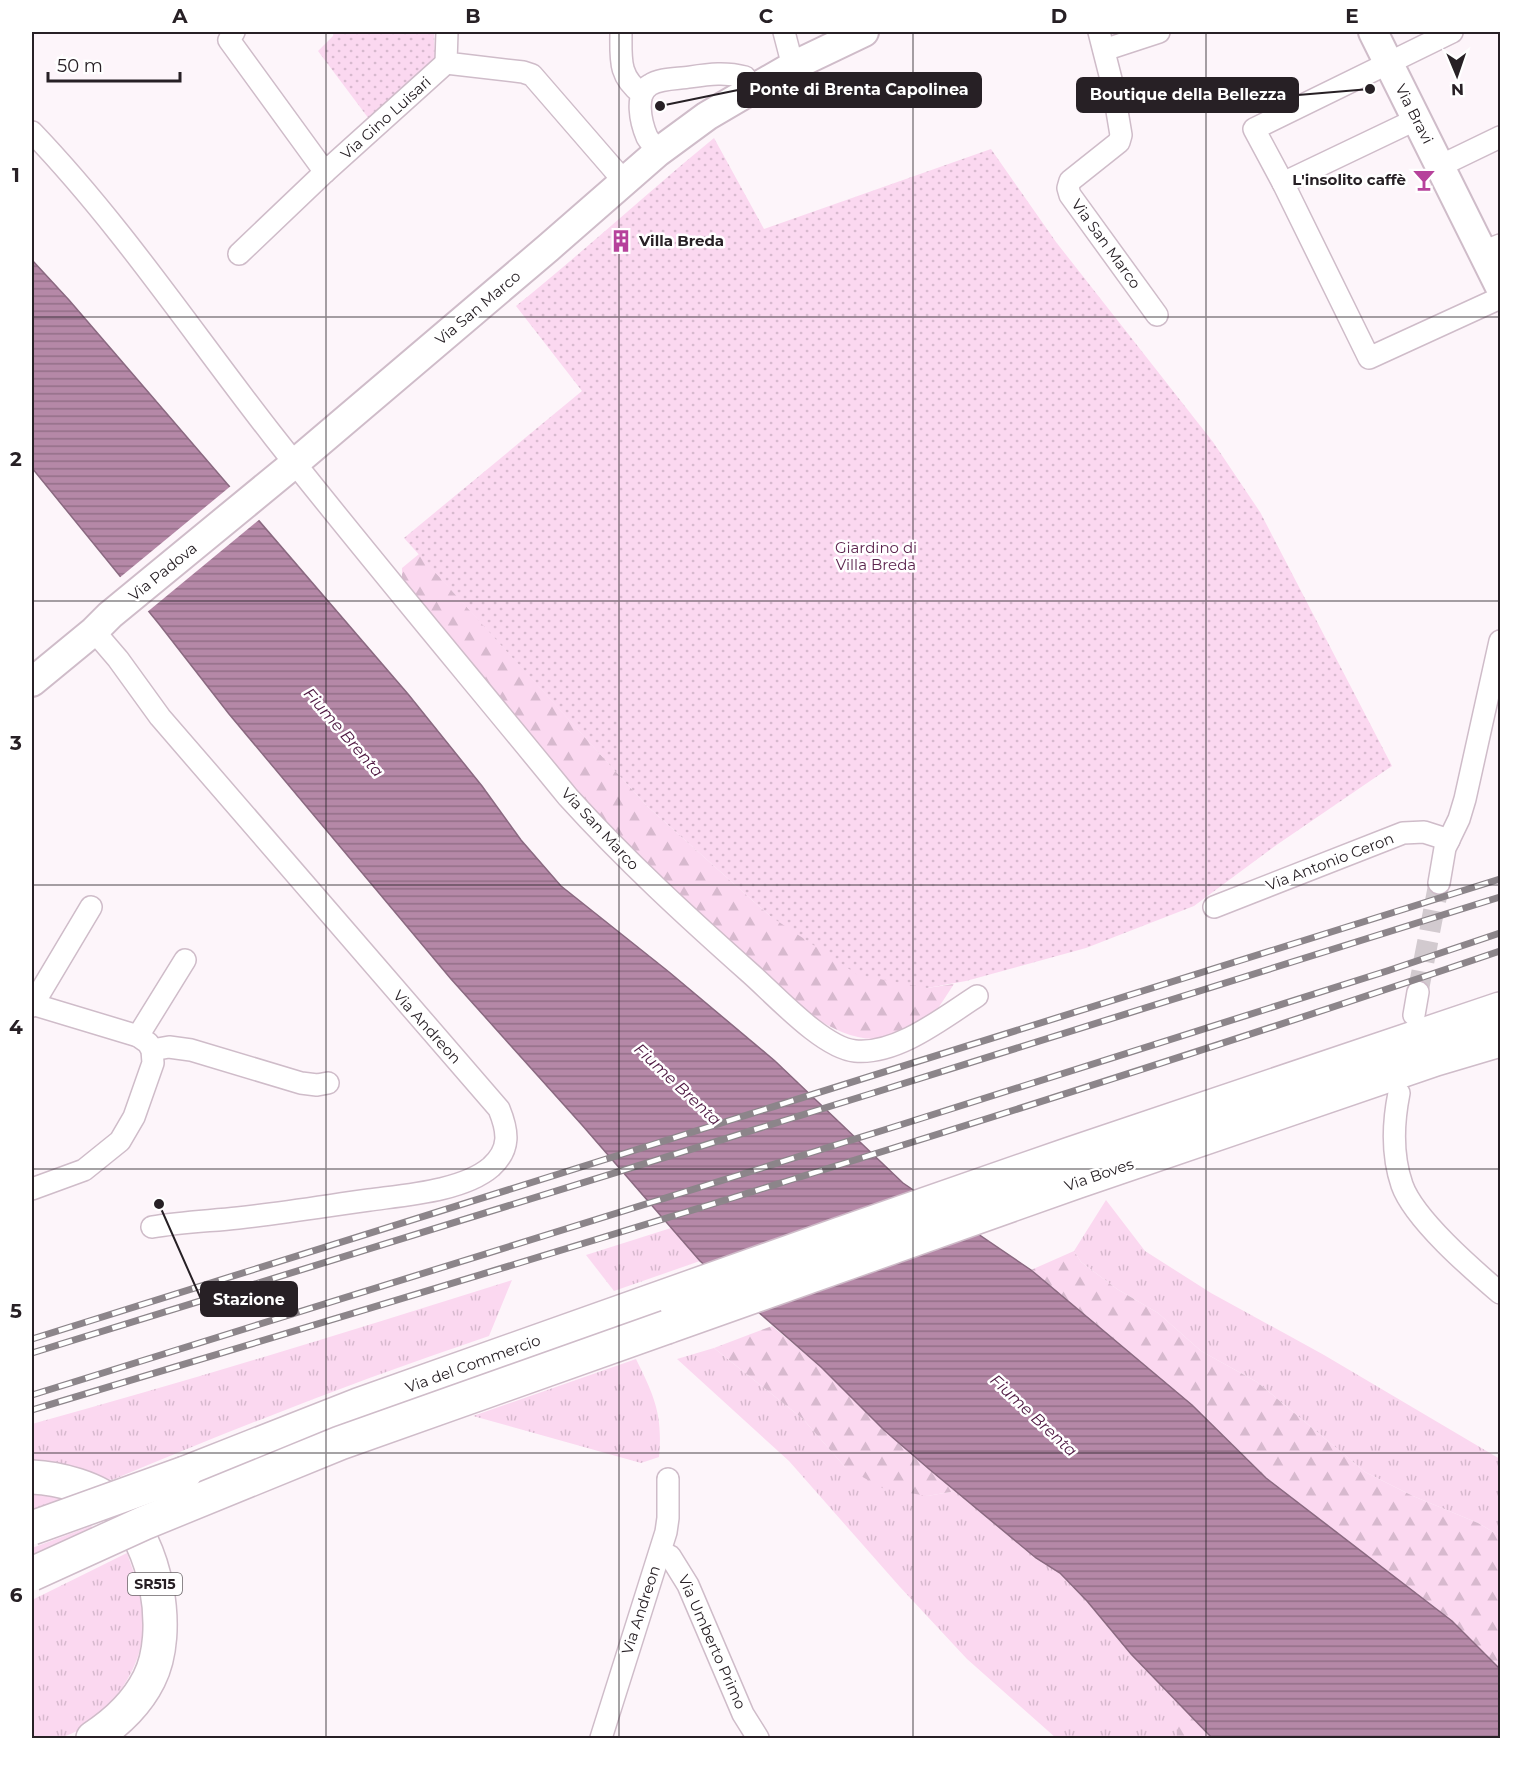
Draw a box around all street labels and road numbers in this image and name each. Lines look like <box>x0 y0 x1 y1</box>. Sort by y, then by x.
street label: Via Gino Luisari <box>337 72 435 163</box>
street label: Via Bravi <box>1391 81 1438 147</box>
street label: Via San Marco <box>1068 195 1145 292</box>
street label: Via San Marco <box>431 266 524 349</box>
street label: Via Padova <box>125 538 201 605</box>
street label: Via San Marco <box>557 783 643 874</box>
street label: Via Antonio Ceron <box>1263 828 1396 895</box>
street label: Via Andreon <box>389 986 465 1067</box>
street label: Via Boves <box>1062 1154 1136 1195</box>
street label: Via del Commercio <box>403 1330 543 1397</box>
street label: Via Andreon <box>617 1563 664 1657</box>
street label: Via Umberto Primo <box>674 1572 751 1712</box>
road number: SR515 <box>128 1573 182 1595</box>

